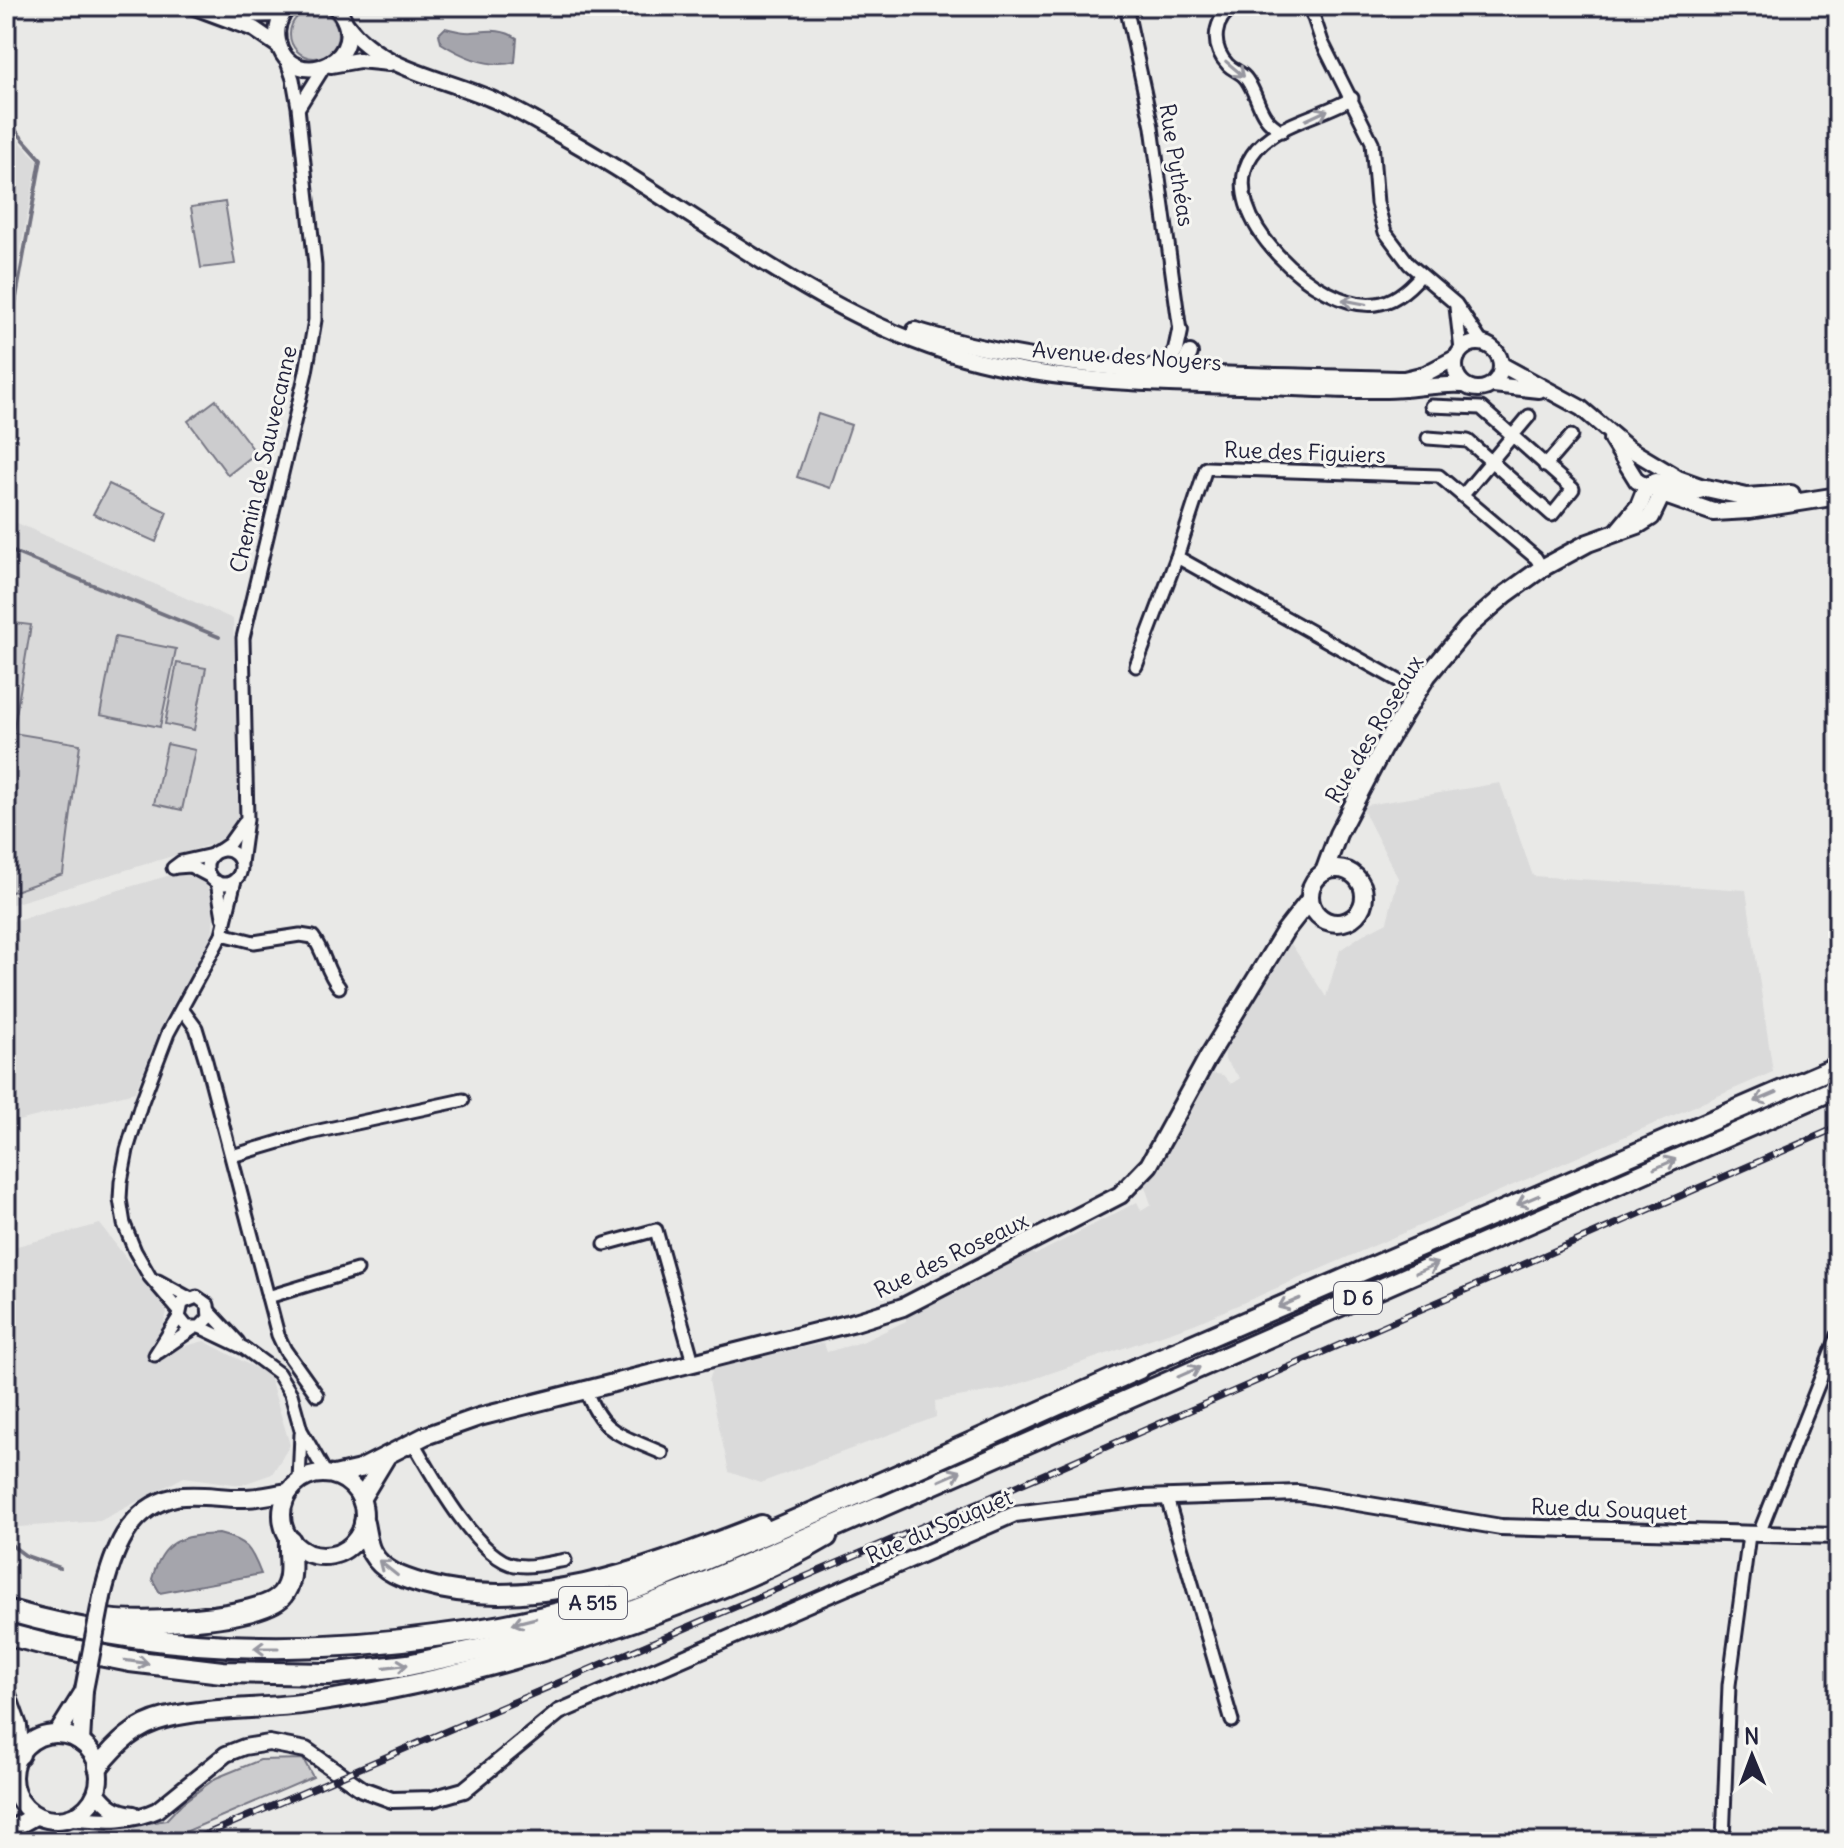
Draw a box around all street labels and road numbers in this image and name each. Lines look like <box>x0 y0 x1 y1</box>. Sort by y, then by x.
street label: Rue Pythéas <box>1153 102 1201 228</box>
street label: Avenue des Noyers <box>1031 335 1223 377</box>
street label: Chemin de Sauvecanne <box>223 343 303 575</box>
street label: Rue des Figuiers <box>1224 435 1386 469</box>
street label: Rue des Roseaux <box>1319 650 1429 808</box>
street label: Rue des Roseaux <box>869 1206 1033 1304</box>
road number: D 6 <box>1334 1282 1382 1314</box>
street label: Rue du Souquet <box>862 1483 1016 1569</box>
street label: Rue du Souquet <box>1530 1492 1688 1526</box>
road number: A 515 <box>559 1587 627 1619</box>

